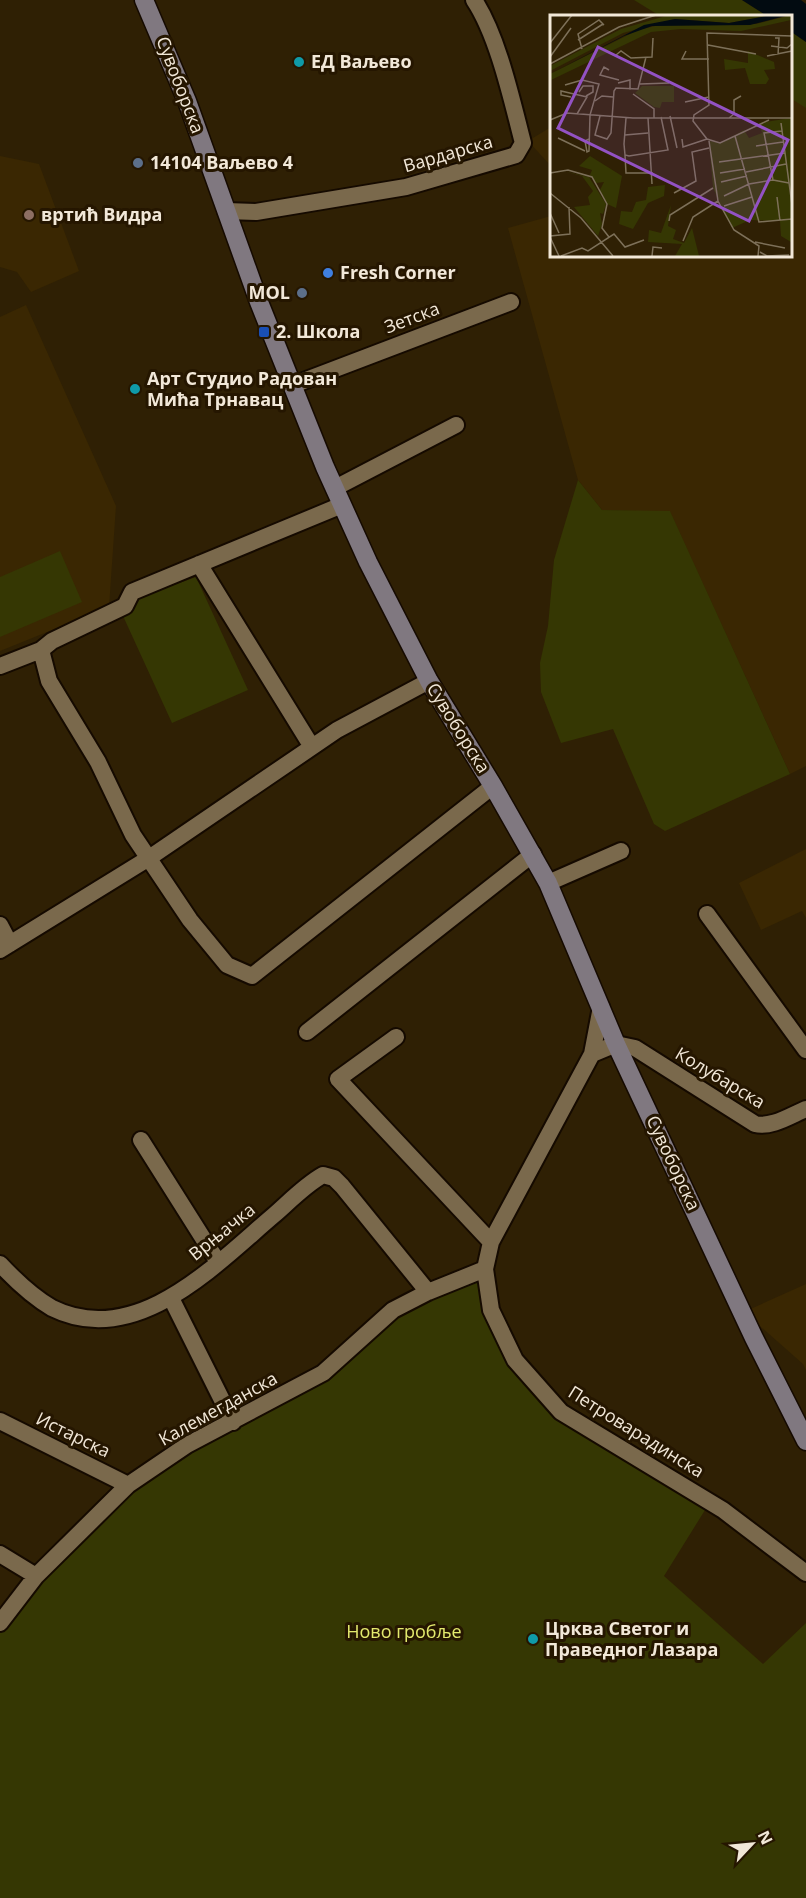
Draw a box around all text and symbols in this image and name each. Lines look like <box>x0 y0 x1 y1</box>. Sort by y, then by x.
inset map <box>550 15 791 256</box>
street label: Сувоборска <box>151 33 210 137</box>
place label: ЕД Ваљево <box>311 49 412 73</box>
marker: ЕД Ваљево <box>292 55 306 69</box>
street label: Вардарска <box>400 129 495 177</box>
place label: 14104 Ваљево 4 <box>150 150 293 174</box>
marker: 14104 Ваљево 4 <box>131 156 145 170</box>
place label: вртић Видра <box>41 202 162 226</box>
marker: вртић Видра <box>22 208 36 222</box>
place label: Fresh Corner <box>340 260 456 284</box>
marker: Fresh Corner <box>321 266 335 280</box>
place label: MOL <box>249 280 290 304</box>
marker: MOL <box>295 286 309 300</box>
street label: Зетска <box>381 296 443 338</box>
place label: 2. Школа <box>276 319 360 343</box>
marker: 2. Школа <box>257 325 271 339</box>
place label: Арт Студио Радован Мића Трнавац <box>147 366 337 411</box>
marker: Арт Студио Радован Мића Трнавац <box>128 382 142 396</box>
street label: Сувоборска <box>422 678 496 777</box>
street label: Колубарска <box>671 1041 770 1113</box>
street label: Сувоборска <box>641 1111 706 1214</box>
street label: Врњачка <box>183 1197 260 1265</box>
street label: Калемегданска <box>154 1366 281 1451</box>
street label: Петроварадинска <box>564 1380 709 1483</box>
street label: Истарска <box>32 1406 115 1462</box>
place label: Црква Светог и Праведног Лазара <box>545 1616 718 1661</box>
park label: Ново гробље <box>346 1619 462 1643</box>
marker: Црква Светог и Праведног Лазара <box>526 1632 540 1646</box>
north arrow <box>722 1814 782 1874</box>
text: N <box>753 1827 778 1848</box>

